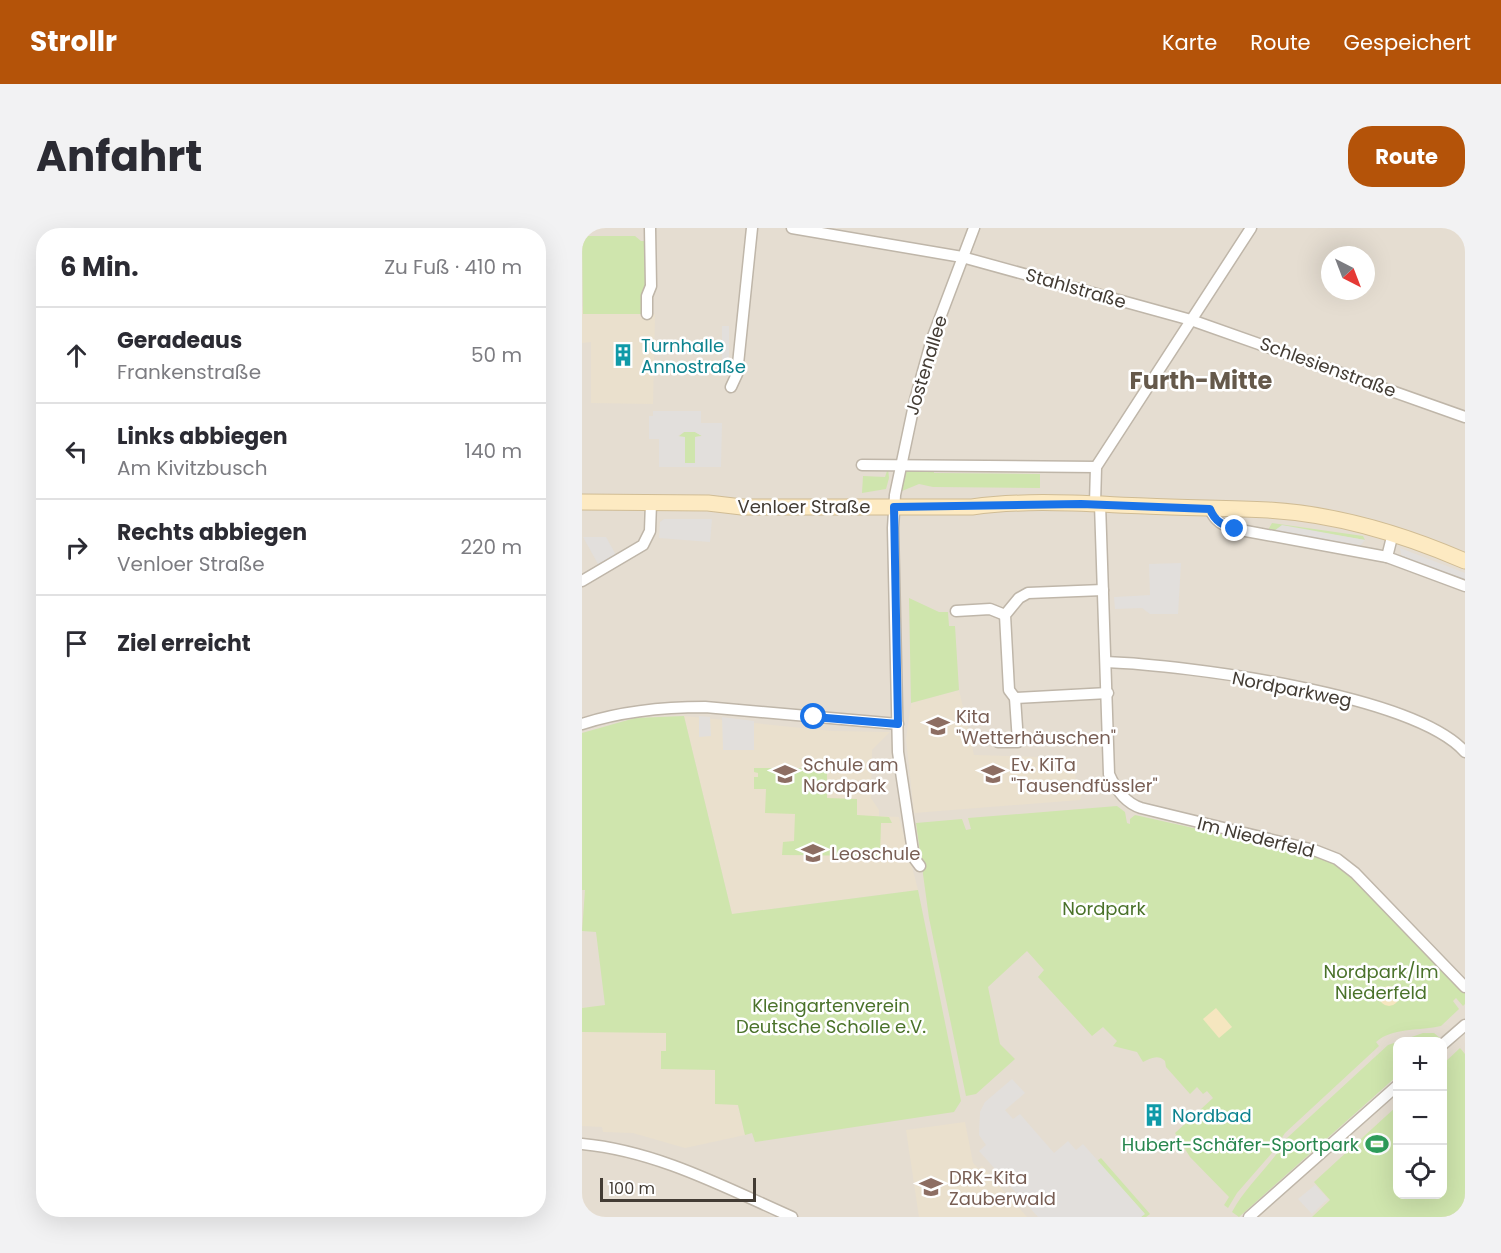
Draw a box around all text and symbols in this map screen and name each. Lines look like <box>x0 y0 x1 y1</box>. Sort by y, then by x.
text: Strollr <box>30 22 117 61</box>
text: Karte <box>1162 28 1217 57</box>
text: Route <box>1250 28 1311 57</box>
text: Gespeichert <box>1344 28 1471 57</box>
button: Route <box>1348 126 1465 187</box>
text: Anfahrt <box>36 127 202 186</box>
north arrow <box>1321 246 1375 300</box>
text: 6 Min. <box>60 249 138 285</box>
text: Zu Fuß · 410 m <box>384 253 522 281</box>
street label: Stahlstraße <box>1023 262 1129 314</box>
street label: Jostenallee <box>899 312 953 418</box>
text: Geradeaus <box>117 325 242 356</box>
street label: Schlesienstraße <box>1256 331 1400 403</box>
place label: Turnhalle Annostraße <box>641 333 746 379</box>
icon: ahead <box>60 339 93 372</box>
text: 50 m <box>471 341 522 369</box>
building icon: Turnhalle Annostraße <box>610 342 636 368</box>
text: Frankenstraße <box>117 358 261 386</box>
district label: Furth-Mitte <box>1130 364 1273 397</box>
text: Links abbiegen <box>117 421 288 452</box>
icon: left <box>60 435 93 468</box>
text: 140 m <box>465 437 522 465</box>
text: Am Kivitzbusch <box>117 454 268 482</box>
street label: Venloer Straße <box>738 494 870 519</box>
route end <box>1221 515 1247 541</box>
text: Rechts abbiegen <box>117 517 307 548</box>
icon: right <box>60 531 93 564</box>
text: 220 m <box>461 533 522 561</box>
text: Venloer Straße <box>117 550 265 578</box>
icon: arrive <box>60 627 93 660</box>
text: Ziel erreicht <box>117 628 251 659</box>
street label: Nordparkweg <box>1230 665 1354 713</box>
route start <box>800 703 826 729</box>
place label: Kita "Wetterhäuschen" <box>956 704 1116 750</box>
school or university icon: Kita "Wetterhäuschen" <box>925 713 951 739</box>
place label: Schule am Nordpark <box>803 752 899 798</box>
place label: Ev. KiTa "Tausendfüssler" <box>1011 752 1158 798</box>
school or university icon: Schule am Nordpark <box>772 761 798 787</box>
school or university icon: Ev. KiTa "Tausendfüssler" <box>980 761 1006 787</box>
street label: Im Niederfeld <box>1195 810 1317 864</box>
school or university icon: Leoschule <box>800 840 826 866</box>
place label: Leoschule <box>831 841 920 866</box>
park label: Nordpark <box>1062 896 1146 921</box>
park label: Nordpark/Im Niederfeld <box>1324 959 1438 1005</box>
park label: Kleingartenverein Deutsche Scholle e.V. <box>736 993 926 1039</box>
map controls <box>1393 1037 1447 1199</box>
button: + <box>1393 1037 1447 1091</box>
button: − <box>1393 1091 1447 1145</box>
building icon: Nordbad <box>1141 1102 1167 1128</box>
place label: Nordbad <box>1172 1103 1252 1128</box>
sports icon: Hubert-Schäfer-Sportpark <box>1364 1131 1390 1157</box>
place label: Hubert-Schäfer-Sportpark <box>1122 1132 1360 1157</box>
button: locate <box>1393 1145 1447 1199</box>
place label: DRK-Kita Zauberwald <box>949 1165 1056 1211</box>
school or university icon: DRK-Kita Zauberwald <box>918 1174 944 1200</box>
scale bar <box>600 1175 756 1202</box>
text: 100 m <box>609 1177 655 1200</box>

